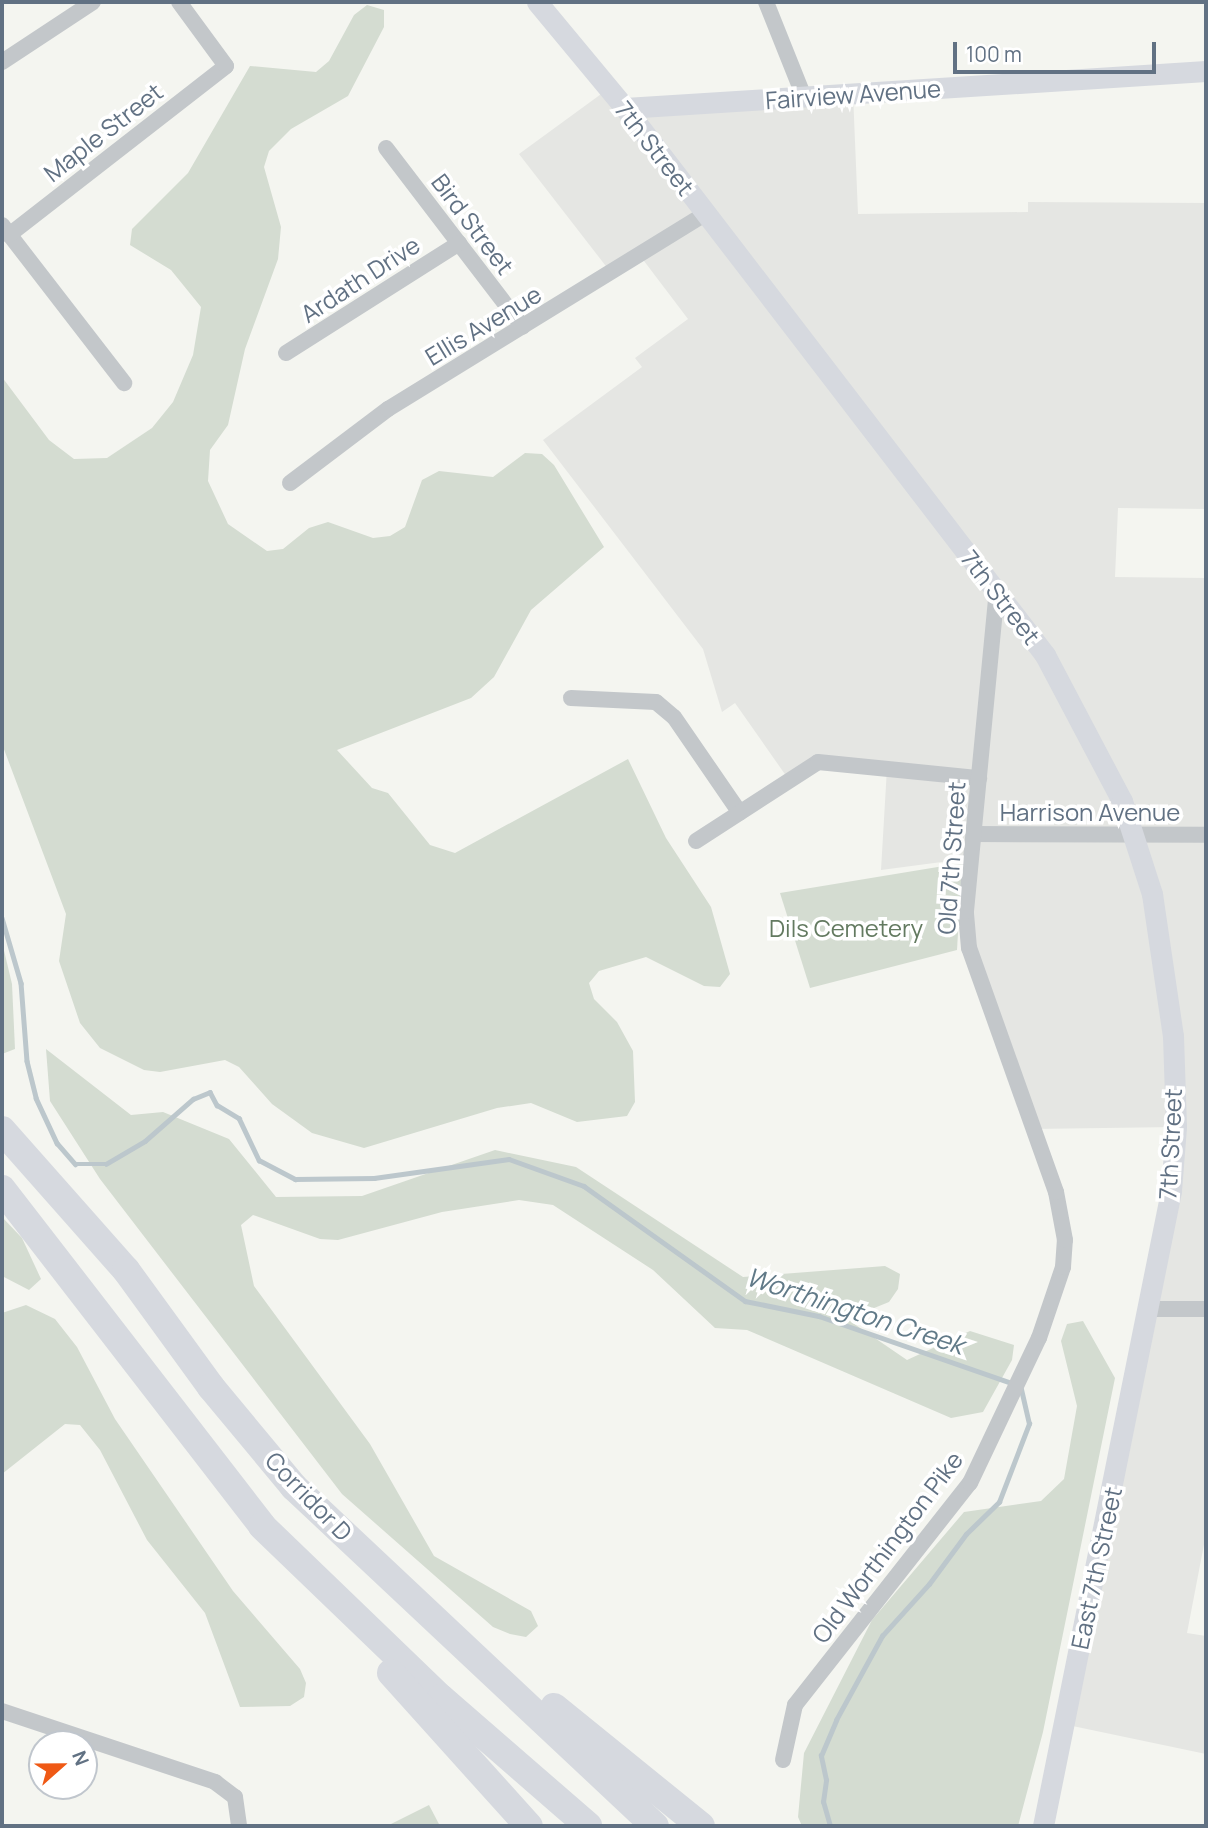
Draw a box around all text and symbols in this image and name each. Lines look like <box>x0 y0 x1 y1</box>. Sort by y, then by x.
scale bar <box>956 28 1159 72</box>
text: 100 m <box>966 40 1022 68</box>
street label: Fairview Avenue <box>764 73 942 115</box>
street label: Maple Street <box>38 77 168 187</box>
street label: 7th Street <box>609 95 701 201</box>
street label: Bird Street <box>426 168 520 280</box>
street label: Ardath Drive <box>295 230 425 328</box>
street label: Ellis Avenue <box>420 279 546 371</box>
street label: 7th Street <box>955 544 1047 650</box>
street label: Old 7th Street <box>931 781 971 935</box>
street label: Harrison Avenue <box>1000 798 1180 826</box>
park label: Dils Cemetery <box>769 914 923 942</box>
street label: 7th Street <box>1153 1088 1187 1200</box>
water label: Worthington Creek <box>742 1261 968 1361</box>
street label: Corridor D <box>260 1446 358 1546</box>
street label: Old Worthington Pike <box>806 1446 968 1648</box>
street label: East 7th Street <box>1065 1484 1127 1652</box>
north arrow <box>28 1730 98 1800</box>
text: N <box>66 1747 95 1769</box>

